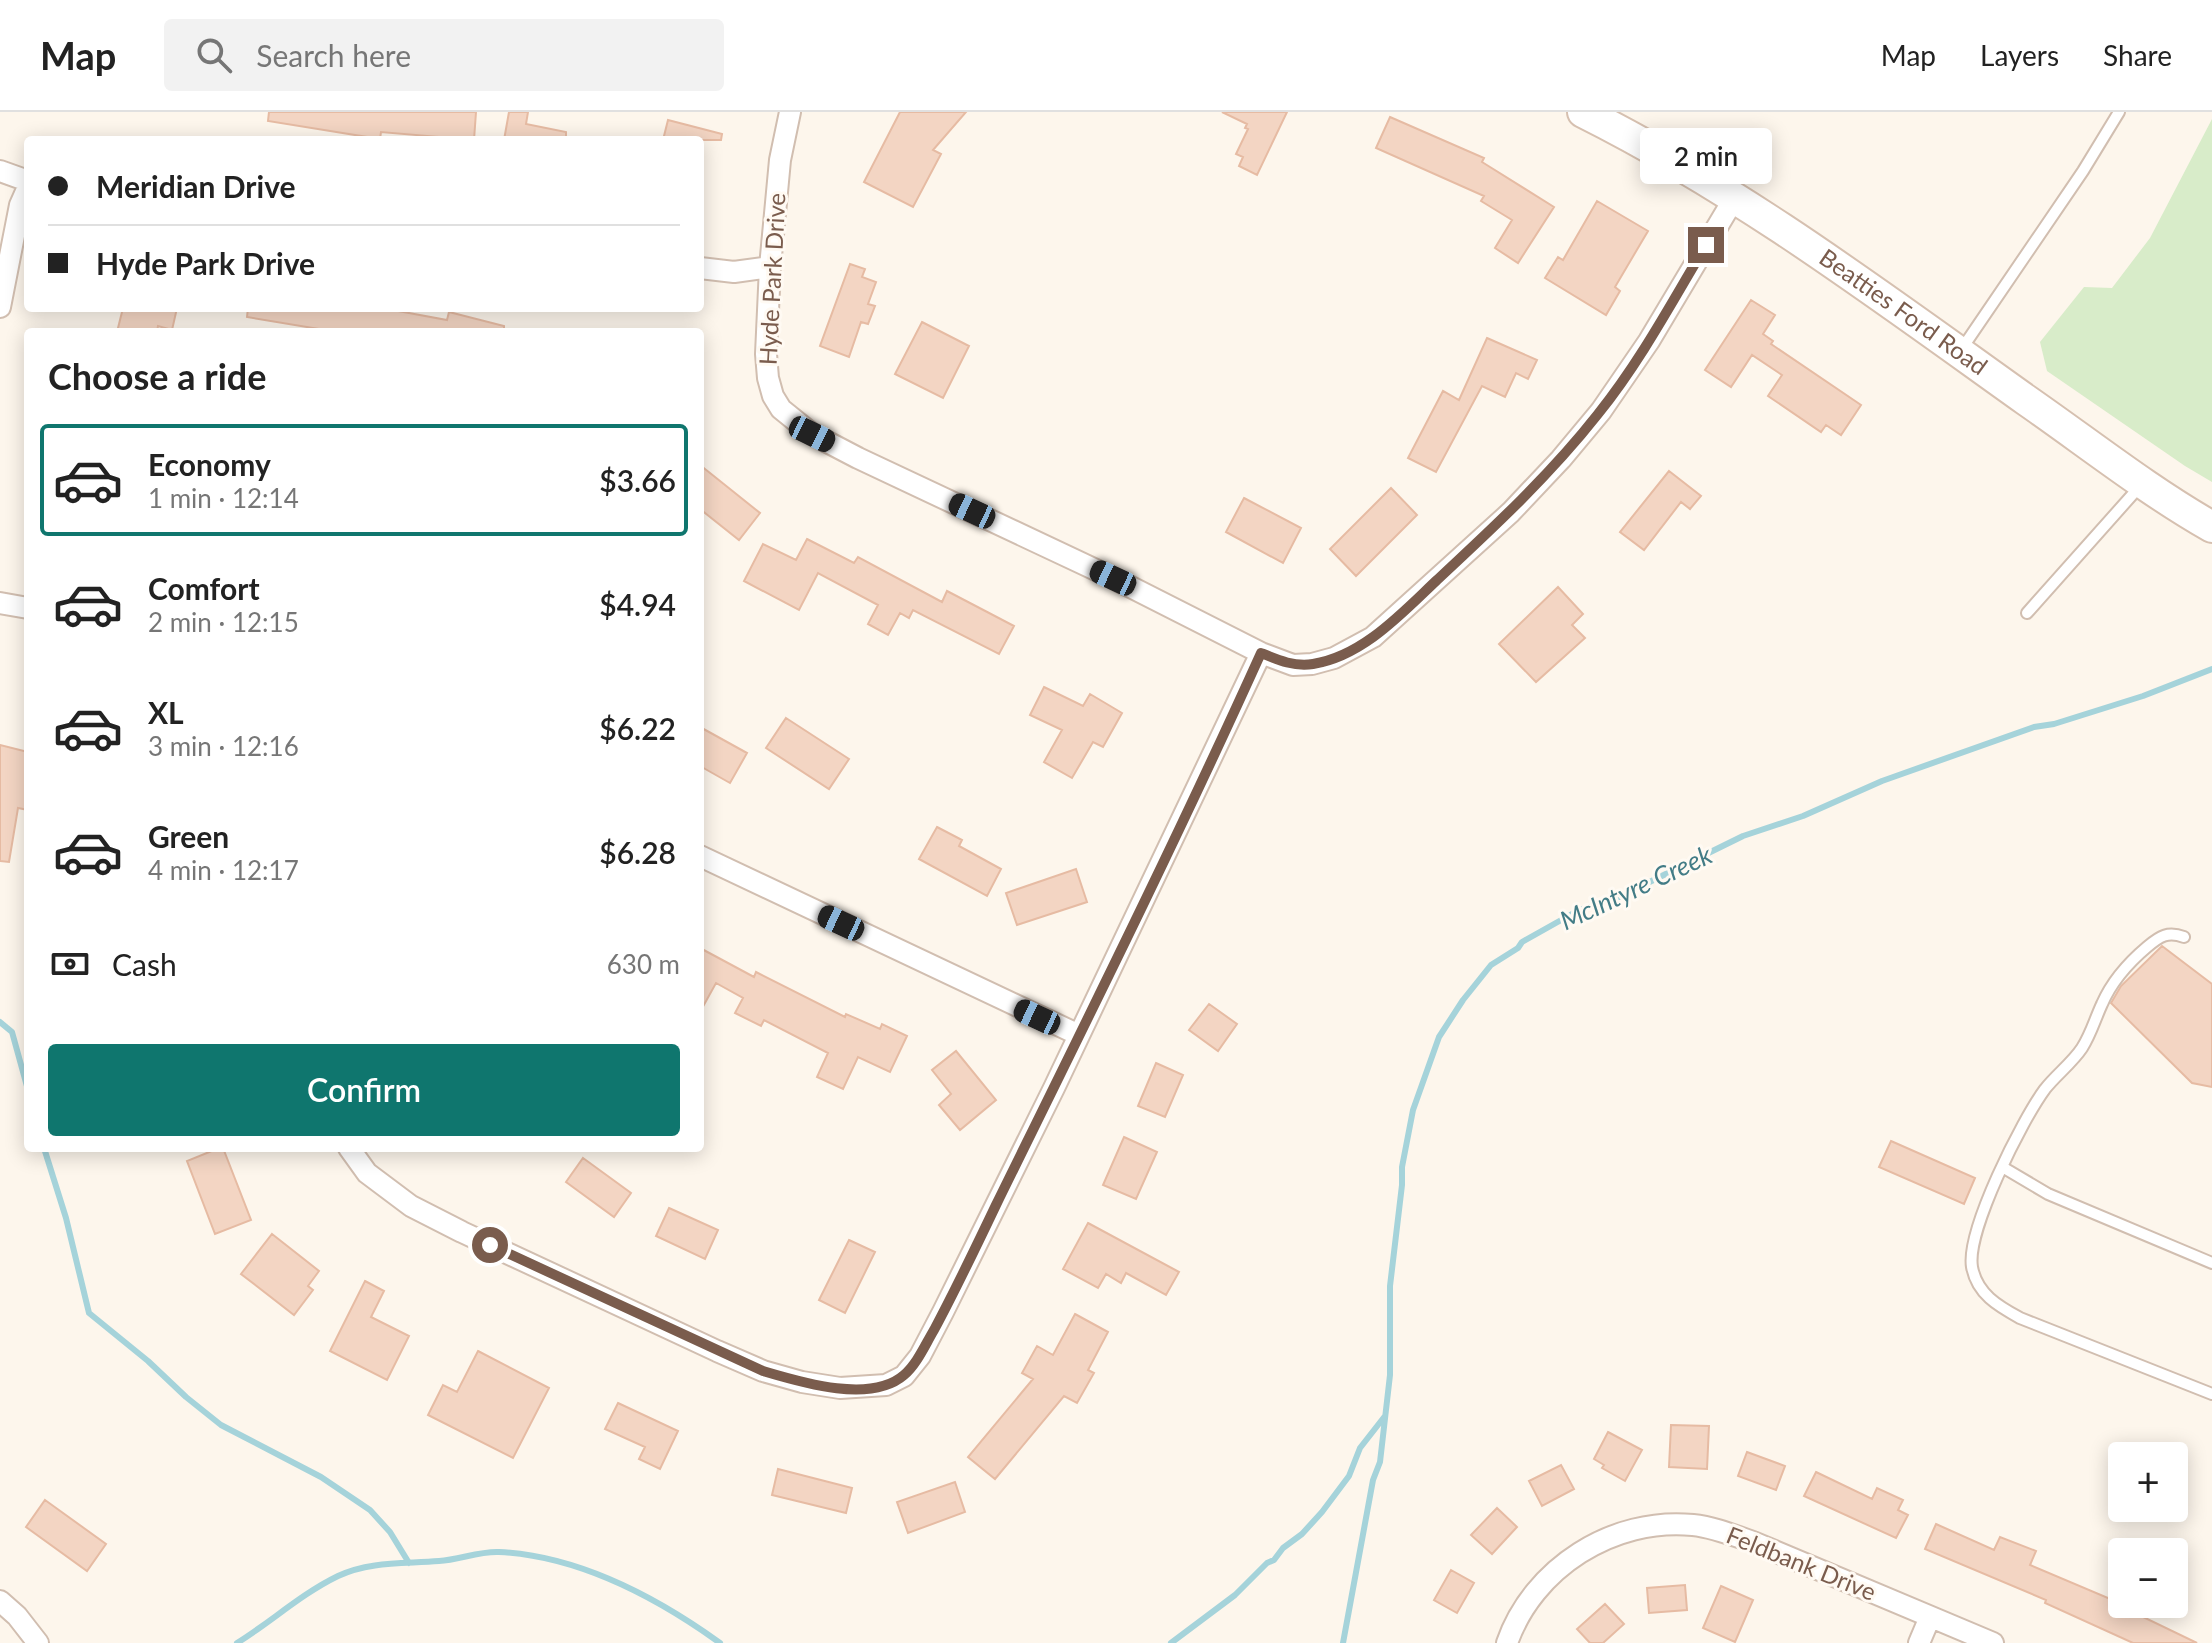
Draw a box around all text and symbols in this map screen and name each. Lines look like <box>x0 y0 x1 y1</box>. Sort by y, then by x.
search box <box>164 19 724 91</box>
text: Map <box>40 32 116 78</box>
icon: search <box>192 33 236 77</box>
text: Search here <box>256 37 411 73</box>
text: Map <box>1881 38 1936 72</box>
text: Layers <box>1980 38 2059 72</box>
text: Share <box>2103 38 2172 72</box>
callout: 2 min <box>1640 129 1772 185</box>
text: 2 min <box>1674 140 1738 172</box>
text: Meridian Drive <box>96 168 296 204</box>
street label: Hyde Park Drive <box>753 192 790 366</box>
route end <box>1688 227 1724 263</box>
street label: Beatties Ford Road <box>1814 242 1993 381</box>
text: Hyde Park Drive <box>96 245 315 281</box>
text: Choose a ride <box>48 354 267 398</box>
car <box>785 413 839 455</box>
icon: car <box>52 444 124 516</box>
text: Economy <box>148 446 271 482</box>
text: $3.66 <box>599 462 676 498</box>
text: 1 min · 12:14 <box>148 482 299 514</box>
car <box>945 490 999 532</box>
car <box>1086 557 1140 599</box>
icon: car <box>52 568 124 640</box>
text: Comfort <box>148 570 260 606</box>
text: $4.94 <box>599 586 676 622</box>
text: 2 min · 12:15 <box>148 606 299 638</box>
icon: car <box>52 692 124 764</box>
text: XL <box>148 694 184 730</box>
text: $6.22 <box>599 710 676 746</box>
text: 3 min · 12:16 <box>148 730 299 762</box>
icon: car <box>52 816 124 888</box>
text: Green <box>148 818 229 854</box>
text: $6.28 <box>599 834 676 870</box>
water label: McIntyre Creek <box>1554 838 1717 936</box>
text: 4 min · 12:17 <box>148 854 299 886</box>
car <box>814 902 868 944</box>
icon: cash <box>48 942 92 986</box>
text: Cash <box>112 946 177 982</box>
text: 630 m <box>607 948 680 980</box>
car <box>1010 996 1064 1038</box>
button: Confirm <box>48 1044 680 1136</box>
route start <box>472 1227 508 1263</box>
map controls <box>2108 1442 2188 1618</box>
button: + <box>2108 1442 2188 1522</box>
street label: Feldbank Drive <box>1723 1519 1881 1606</box>
button: − <box>2108 1538 2188 1618</box>

